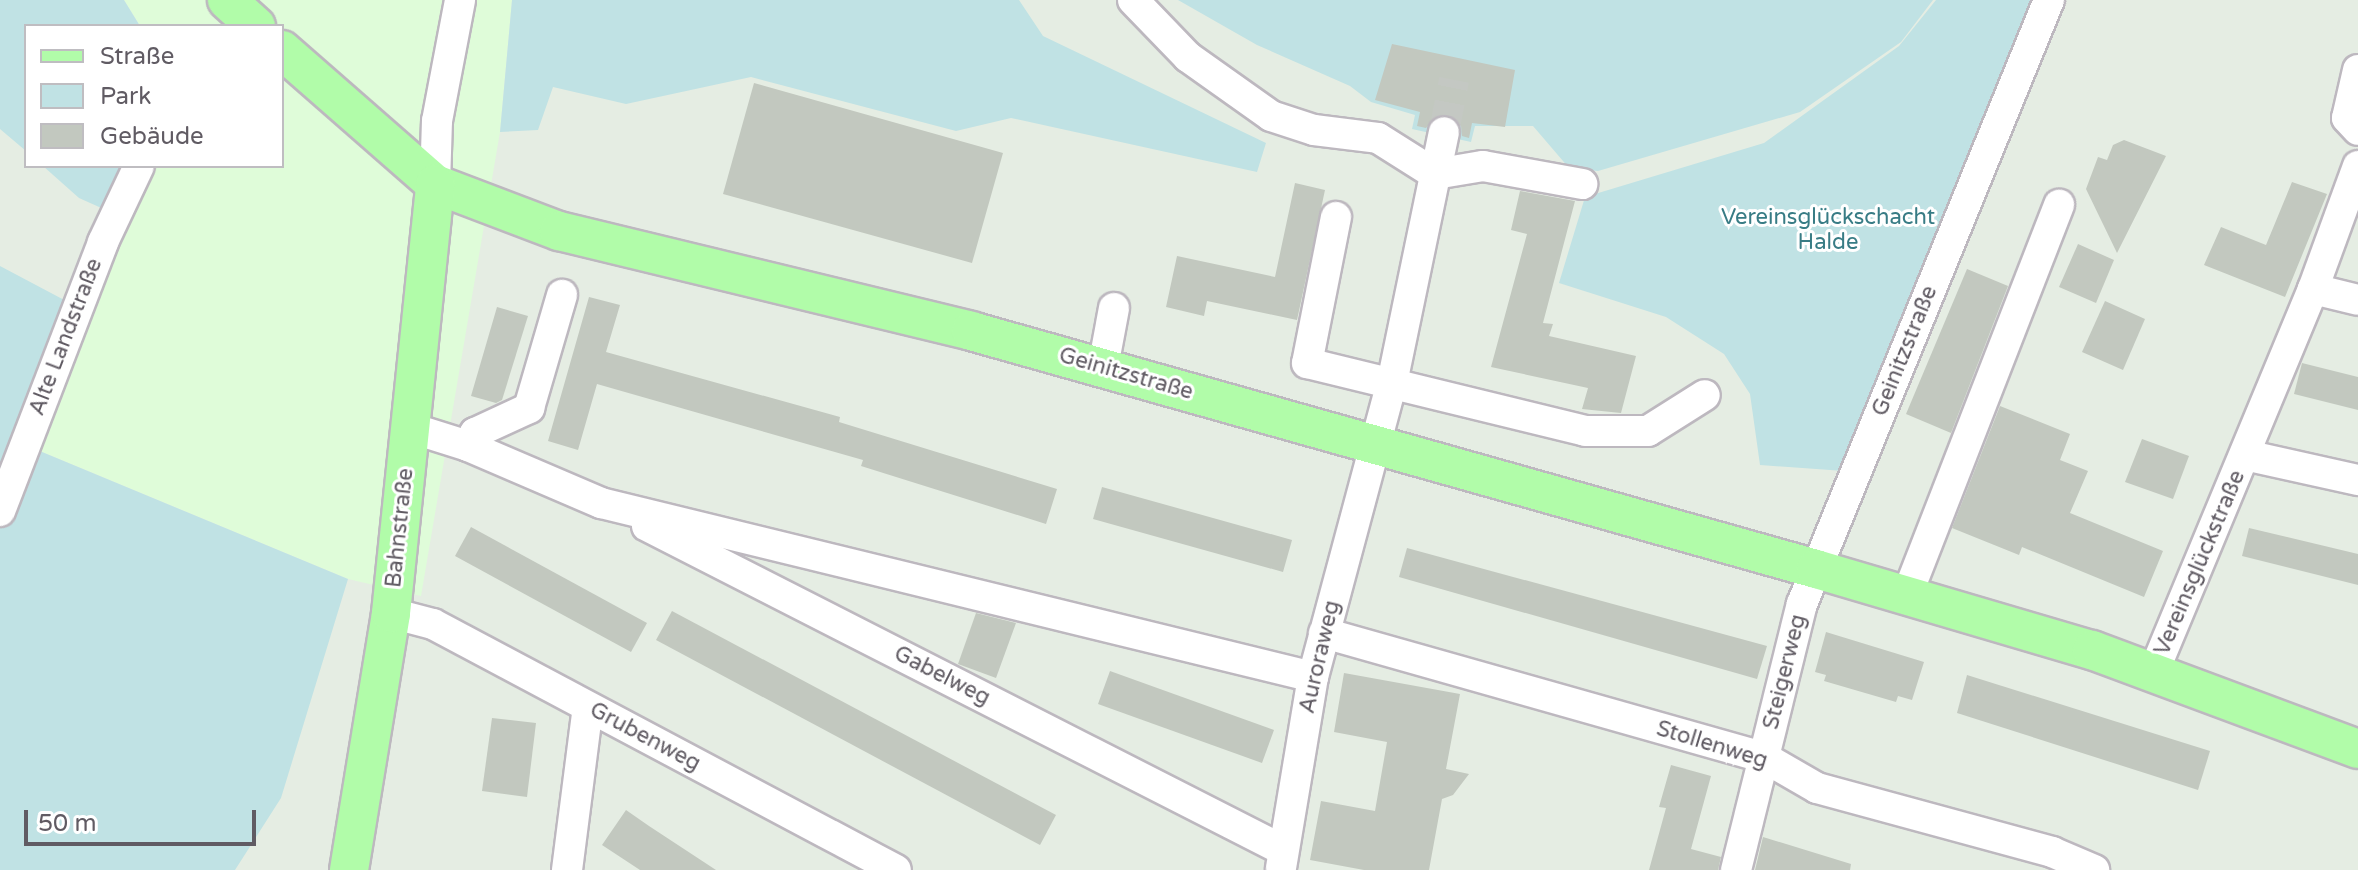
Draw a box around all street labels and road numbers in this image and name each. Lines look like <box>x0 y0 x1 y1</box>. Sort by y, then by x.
street label: Alte Landstraße <box>24 255 108 419</box>
street label: Geinitzstraße <box>1867 282 1943 420</box>
street label: Geinitzstraße <box>1056 342 1196 406</box>
street label: Bahnstraße <box>381 467 419 589</box>
street label: Vereinsglückstraße <box>2149 467 2251 659</box>
street label: Auroraweg <box>1294 598 1346 716</box>
street label: Steigerweg <box>1758 612 1812 732</box>
street label: Gabelweg <box>889 641 995 711</box>
street label: Grubenweg <box>585 697 705 777</box>
street label: Stollenweg <box>1653 716 1771 774</box>

